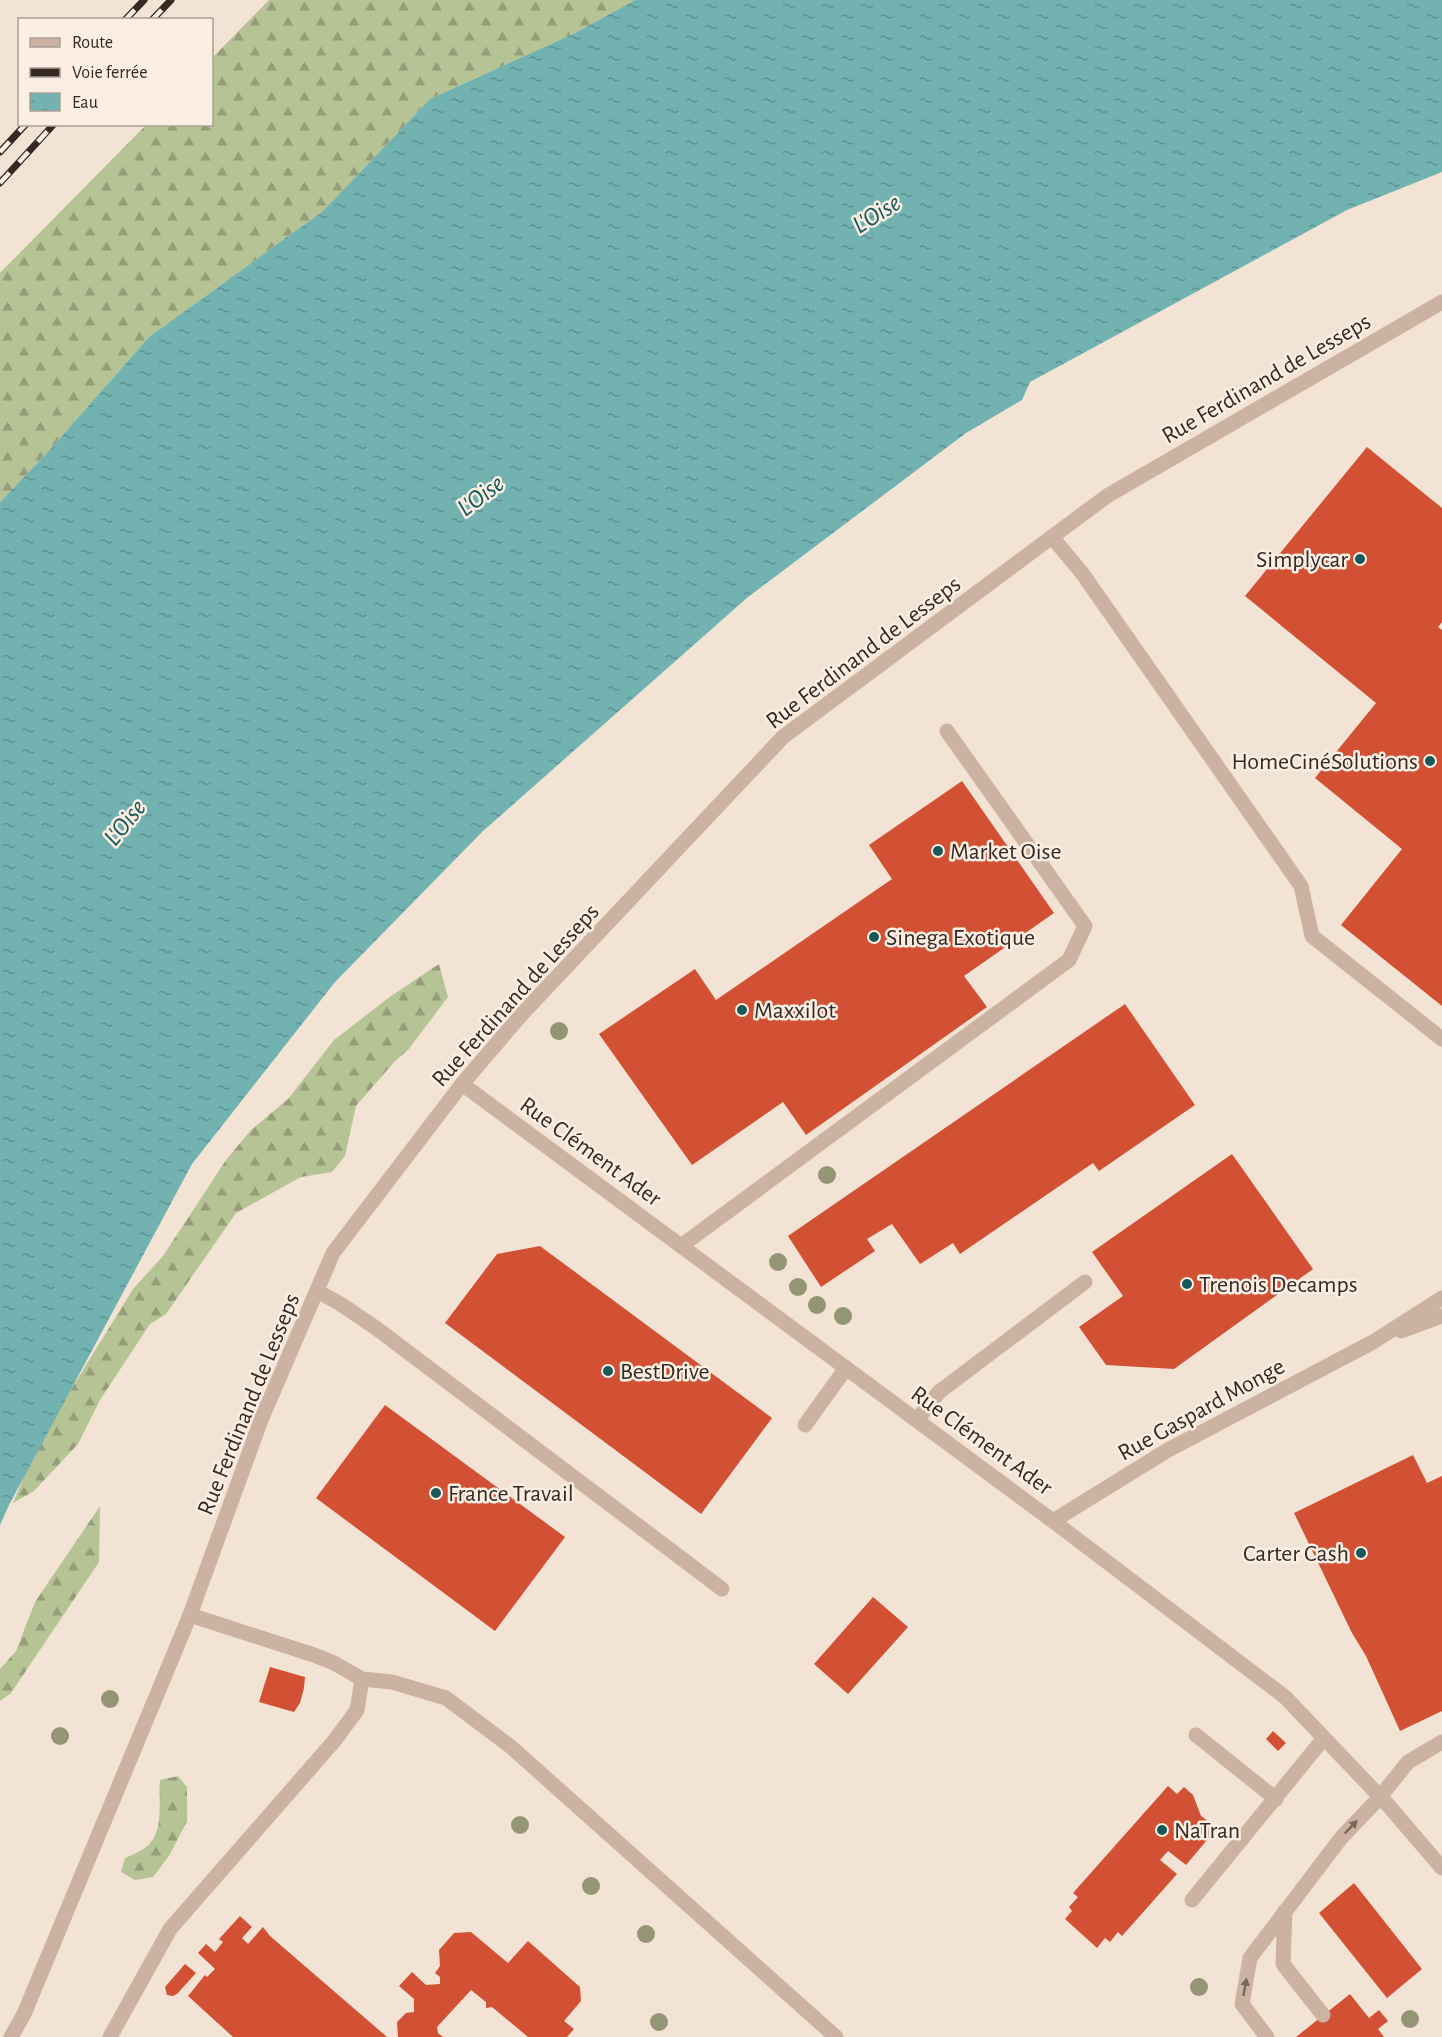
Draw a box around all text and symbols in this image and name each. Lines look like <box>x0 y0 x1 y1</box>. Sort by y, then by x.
legend <box>18 18 213 126</box>
text: Route <box>72 34 113 52</box>
text: Voie ferrée <box>72 64 147 82</box>
text: Eau <box>72 94 98 112</box>
water label: L'Oise <box>848 189 905 238</box>
street label: Rue Ferdinand de Lesseps <box>1158 309 1375 448</box>
water label: L'Oise <box>452 470 509 522</box>
place label: Simplycar <box>1256 548 1348 572</box>
marker: Simplycar <box>1353 552 1367 566</box>
street label: Rue Ferdinand de Lesseps <box>762 572 965 734</box>
place label: HomeCinéSolutions <box>1231 750 1418 774</box>
marker: HomeCinéSolutions <box>1423 754 1437 768</box>
water label: L'Oise <box>99 794 151 851</box>
place label: Market Oise <box>950 840 1062 864</box>
marker: Market Oise <box>931 844 945 858</box>
street label: Rue Ferdinand de Lesseps <box>428 900 604 1092</box>
place label: Sinega Exotique <box>886 926 1035 950</box>
marker: Sinega Exotique <box>867 930 881 944</box>
place label: Maxxilot <box>754 999 836 1023</box>
marker: Maxxilot <box>735 1003 749 1017</box>
street label: Rue Clément Ader <box>515 1093 666 1211</box>
place label: Trenois Decamps <box>1199 1273 1358 1297</box>
marker: Trenois Decamps <box>1180 1277 1194 1291</box>
street label: Rue Ferdinand de Lesseps <box>193 1290 304 1519</box>
street label: Rue Gaspard Monge <box>1114 1354 1289 1466</box>
place label: BestDrive <box>620 1360 710 1384</box>
marker: BestDrive <box>601 1364 615 1378</box>
street label: Rue Clément Ader <box>906 1382 1057 1500</box>
place label: France Travail <box>448 1482 574 1506</box>
marker: France Travail <box>429 1486 443 1500</box>
place label: Carter Cash <box>1243 1542 1349 1566</box>
marker: Carter Cash <box>1354 1546 1368 1560</box>
place label: NaTran <box>1174 1819 1240 1843</box>
one-way arrow <box>1344 1821 1358 1835</box>
marker: NaTran <box>1155 1823 1169 1837</box>
one-way arrow <box>1241 1977 1250 1996</box>

